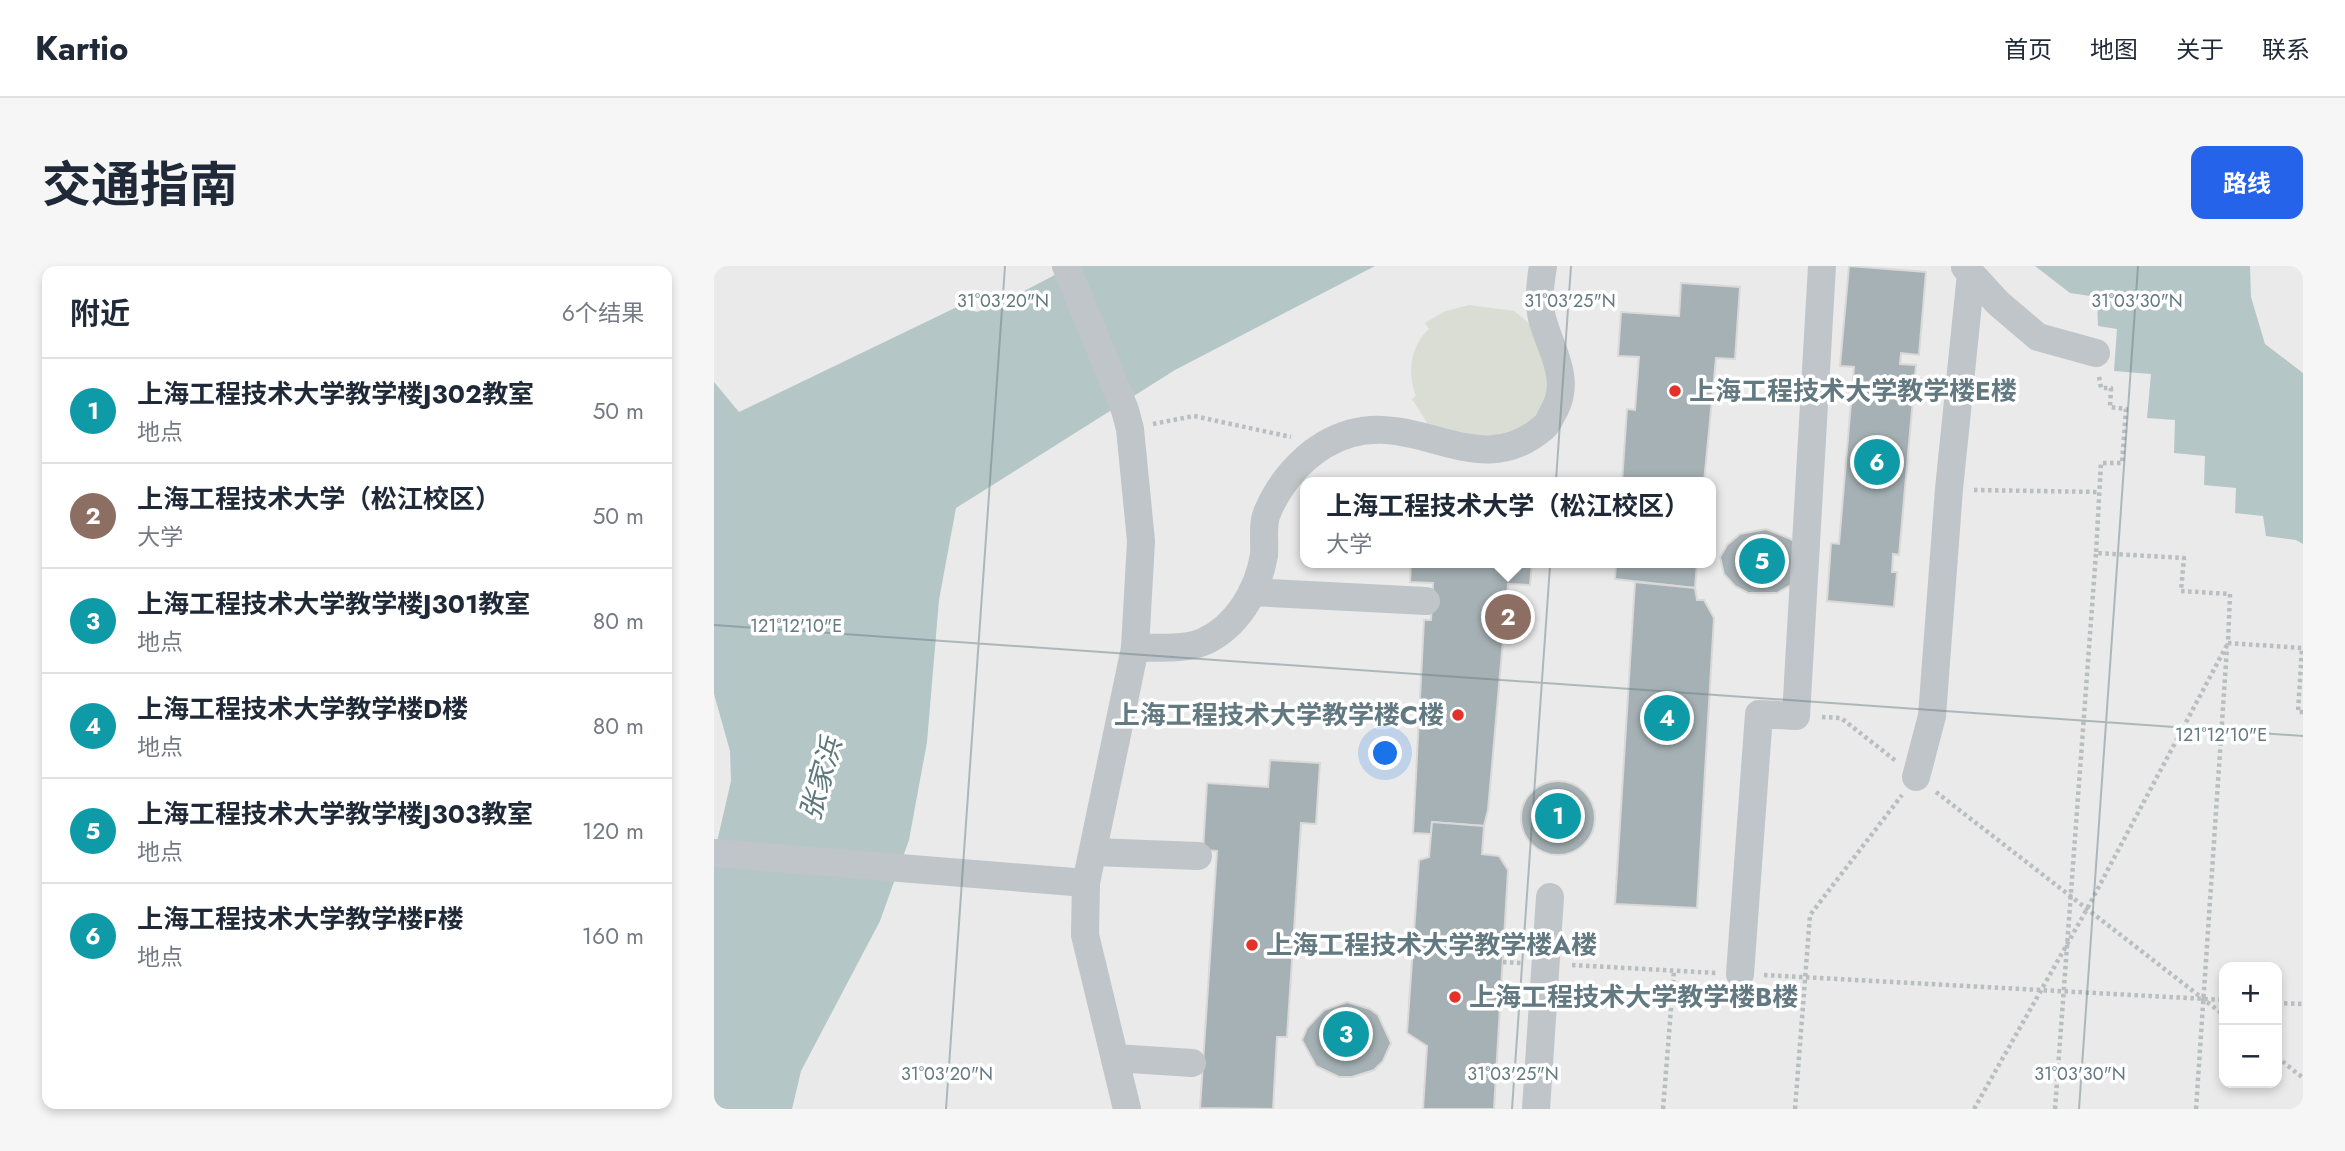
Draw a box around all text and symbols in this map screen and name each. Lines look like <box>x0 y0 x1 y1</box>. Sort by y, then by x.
text: Kartio <box>35 25 129 72</box>
text: 首页 <box>2004 32 2052 67</box>
text: 地图 <box>2090 32 2138 67</box>
text: 关于 <box>2176 32 2224 67</box>
text: 联系 <box>2262 32 2310 67</box>
button: 路线 <box>2191 146 2303 219</box>
text: 交通指南 <box>42 150 238 220</box>
text: 31°03'20"N <box>957 288 1049 314</box>
text: 31°03'25"N <box>1524 288 1616 314</box>
text: 31°03'30"N <box>2091 288 2183 314</box>
text: 附近 <box>70 292 130 335</box>
text: 6个结果 <box>562 296 644 330</box>
place label: 上海工程技术大学教学楼E楼 <box>1689 372 2017 410</box>
text: 上海工程技术大学教学楼J302教室 <box>137 375 534 413</box>
marker: 上海工程技术大学教学楼E楼 <box>1667 383 1683 399</box>
text: 1 <box>87 394 99 428</box>
text: 50 m <box>592 394 644 428</box>
text: 地点 <box>137 415 183 449</box>
pin: 6 <box>1854 436 1900 488</box>
popup <box>1300 477 1716 568</box>
text: 上海工程技术大学（松江校区） <box>137 480 501 518</box>
text: 上海工程技术大学（松江校区） <box>1326 487 1690 525</box>
text: 2 <box>85 499 101 533</box>
text: 50 m <box>592 499 644 533</box>
text: 大学 <box>137 520 183 554</box>
text: 大学 <box>1326 527 1372 561</box>
pin: 5 <box>1739 535 1785 587</box>
text: 上海工程技术大学教学楼J301教室 <box>137 585 530 623</box>
pin: 2 <box>1485 591 1531 643</box>
text: 3 <box>86 604 100 638</box>
text: 80 m <box>593 604 644 638</box>
text: 121°12'10"E <box>750 613 842 639</box>
text: 地点 <box>137 625 183 659</box>
text: 上海工程技术大学教学楼D楼 <box>137 690 468 728</box>
pin: 4 <box>1644 692 1690 744</box>
place label: 上海工程技术大学教学楼C楼 <box>1114 696 1444 734</box>
marker: 上海工程技术大学教学楼C楼 <box>1450 707 1466 723</box>
text: 4 <box>85 709 101 743</box>
text: 80 m <box>593 709 644 743</box>
text: 121°12'10"E <box>2175 722 2267 748</box>
text: 地点 <box>137 730 183 764</box>
water label: 张家浜 <box>790 730 853 825</box>
your location <box>1368 736 1402 770</box>
pin: 1 <box>1535 790 1581 842</box>
text: 上海工程技术大学教学楼J303教室 <box>137 795 533 833</box>
text: 5 <box>86 814 100 848</box>
text: 120 m <box>582 814 644 848</box>
text: 地点 <box>137 835 183 869</box>
text: 上海工程技术大学教学楼F楼 <box>137 900 463 938</box>
text: 6 <box>85 919 101 953</box>
text: 160 m <box>582 919 644 953</box>
place label: 上海工程技术大学教学楼A楼 <box>1266 926 1597 964</box>
marker: 上海工程技术大学教学楼A楼 <box>1244 937 1260 953</box>
text: 地点 <box>137 940 183 974</box>
map controls <box>2219 962 2282 1088</box>
button: + <box>2219 962 2282 1025</box>
place label: 上海工程技术大学教学楼B楼 <box>1469 978 1798 1016</box>
marker: 上海工程技术大学教学楼B楼 <box>1447 989 1463 1005</box>
pin: 3 <box>1323 1008 1369 1060</box>
button: − <box>2219 1025 2282 1088</box>
text: 31°03'20"N <box>901 1061 993 1087</box>
text: 31°03'25"N <box>1467 1061 1559 1087</box>
text: 31°03'30"N <box>2034 1061 2126 1087</box>

